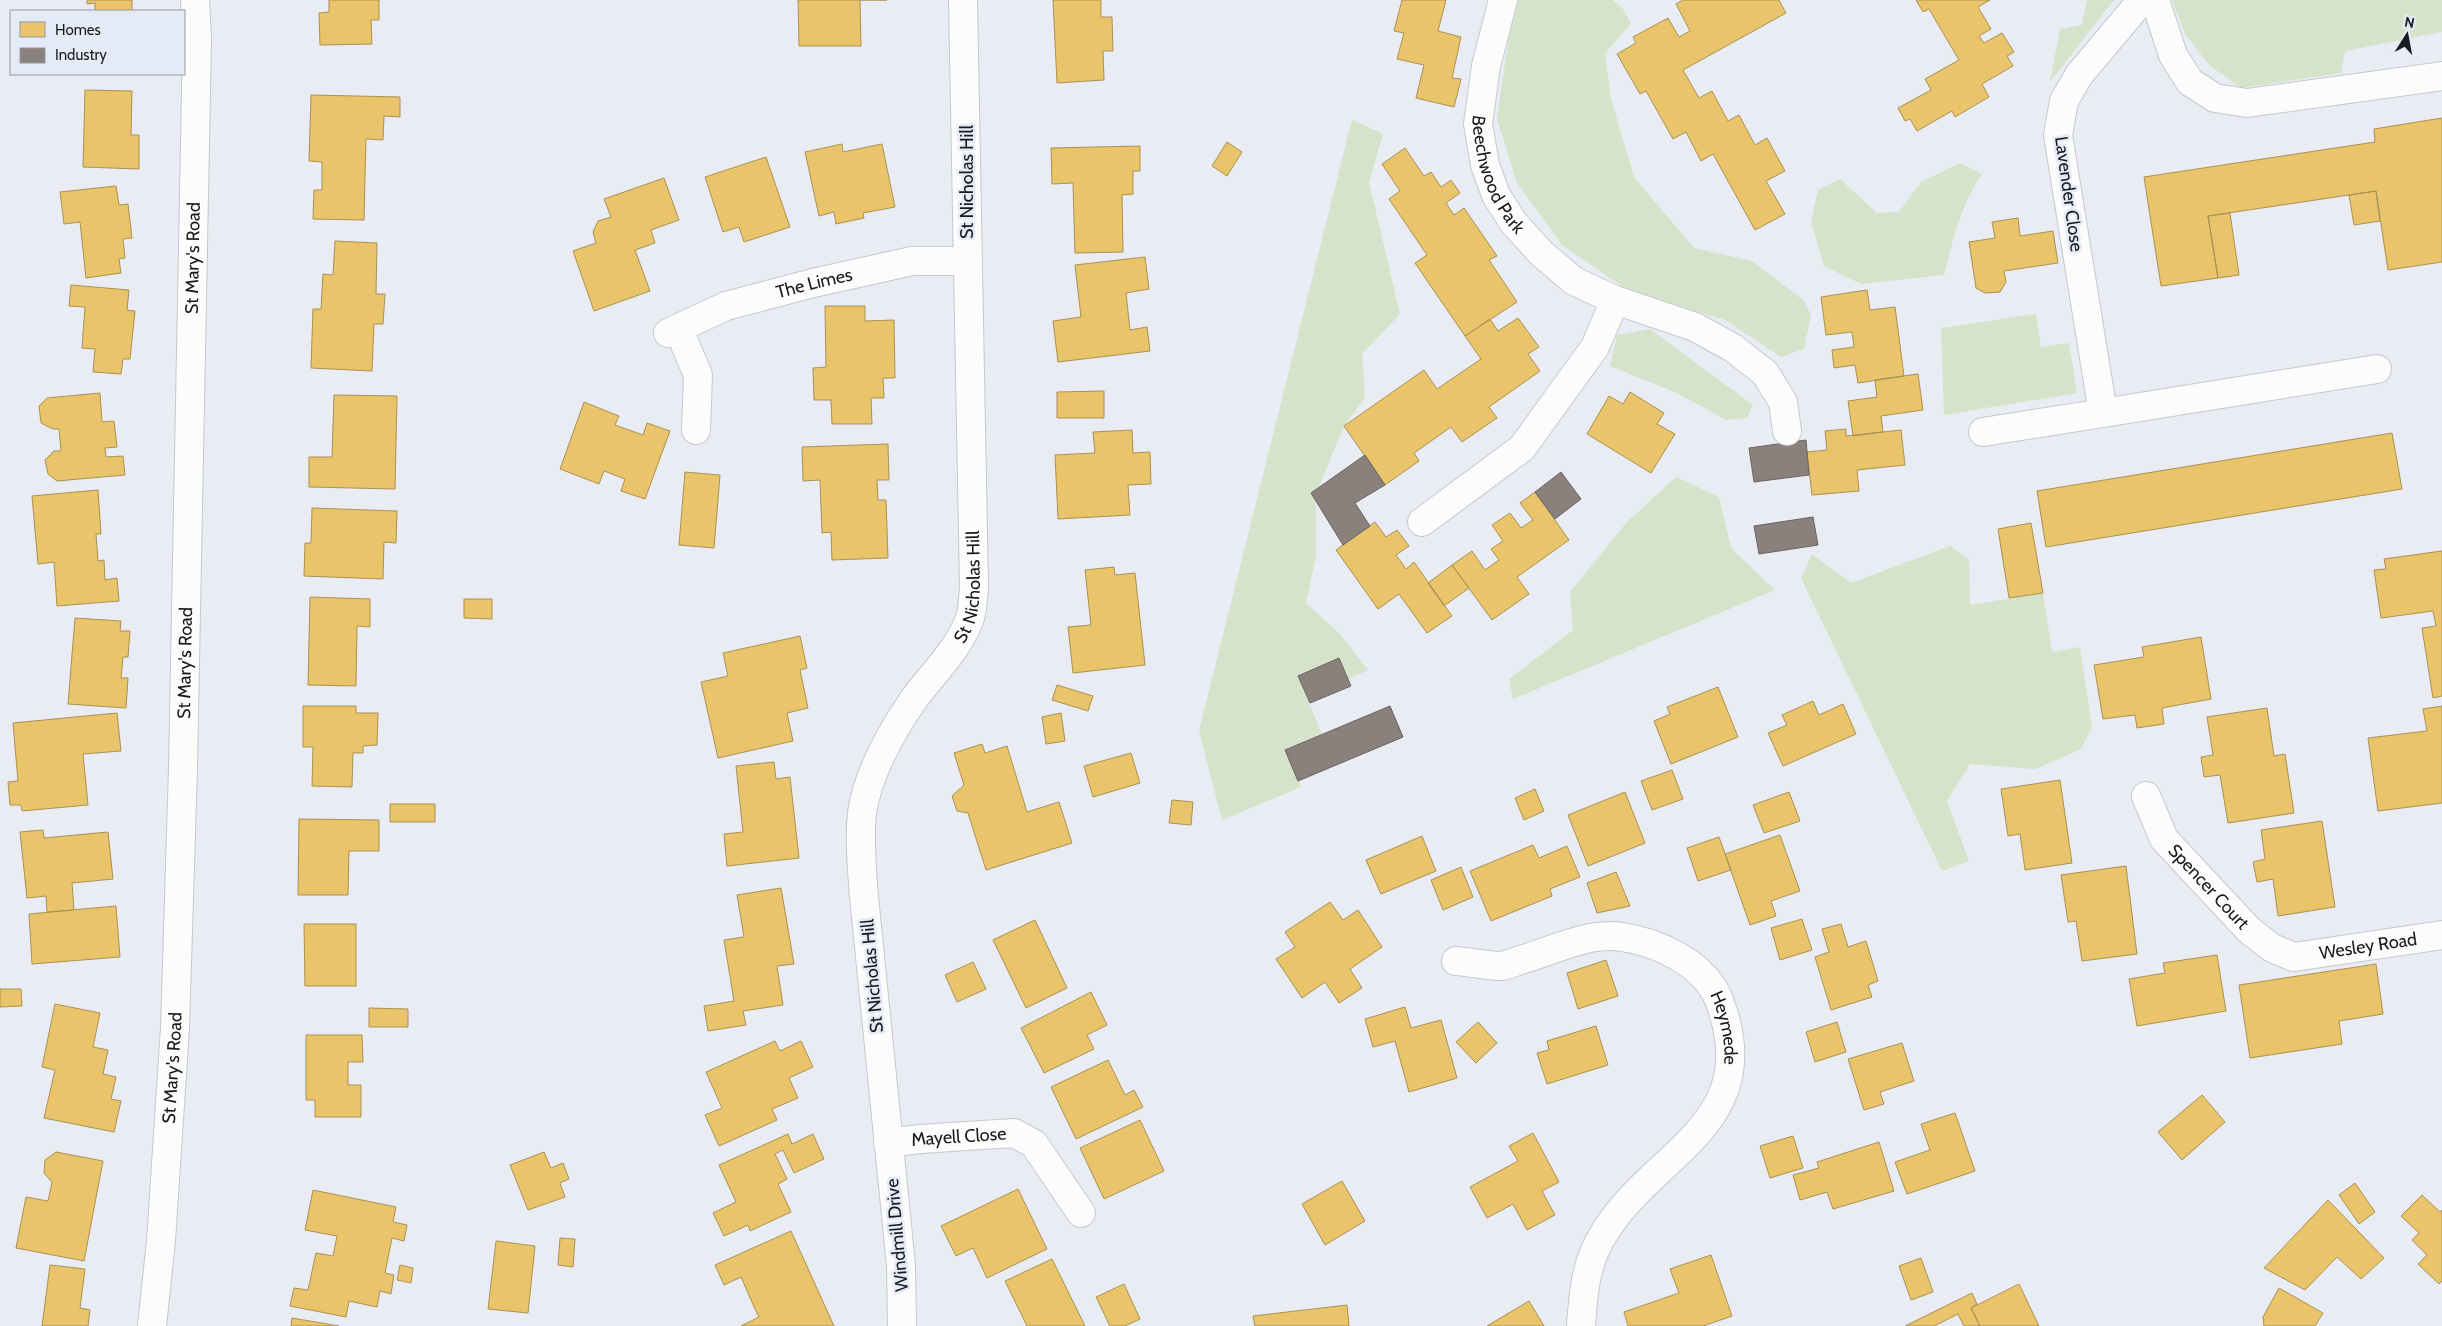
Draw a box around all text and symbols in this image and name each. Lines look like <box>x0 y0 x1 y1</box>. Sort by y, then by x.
legend <box>10 10 185 75</box>
north arrow <box>2382 10 2432 60</box>
text: N <box>2403 12 2416 32</box>
text: Homes <box>55 21 101 39</box>
text: Industry <box>55 46 107 64</box>
street label: Beechwood Park <box>1467 114 1530 239</box>
street label: St Nicholas Hill <box>956 124 978 239</box>
street label: Lavender Close <box>2050 135 2088 253</box>
street label: St Mary's Road <box>181 202 205 314</box>
street label: The Limes <box>774 264 854 303</box>
street label: St Nicholas Hill <box>949 530 985 647</box>
street label: St Mary's Road <box>173 607 197 719</box>
street label: Spencer Court <box>2163 840 2254 934</box>
street label: St Nicholas Hill <box>856 918 888 1034</box>
street label: Wesley Road <box>2318 928 2418 964</box>
street label: Heymede <box>1705 988 1742 1065</box>
street label: St Mary's Road <box>158 1012 186 1124</box>
street label: Mayell Close <box>910 1123 1007 1151</box>
street label: Windmill Drive <box>881 1178 913 1292</box>

